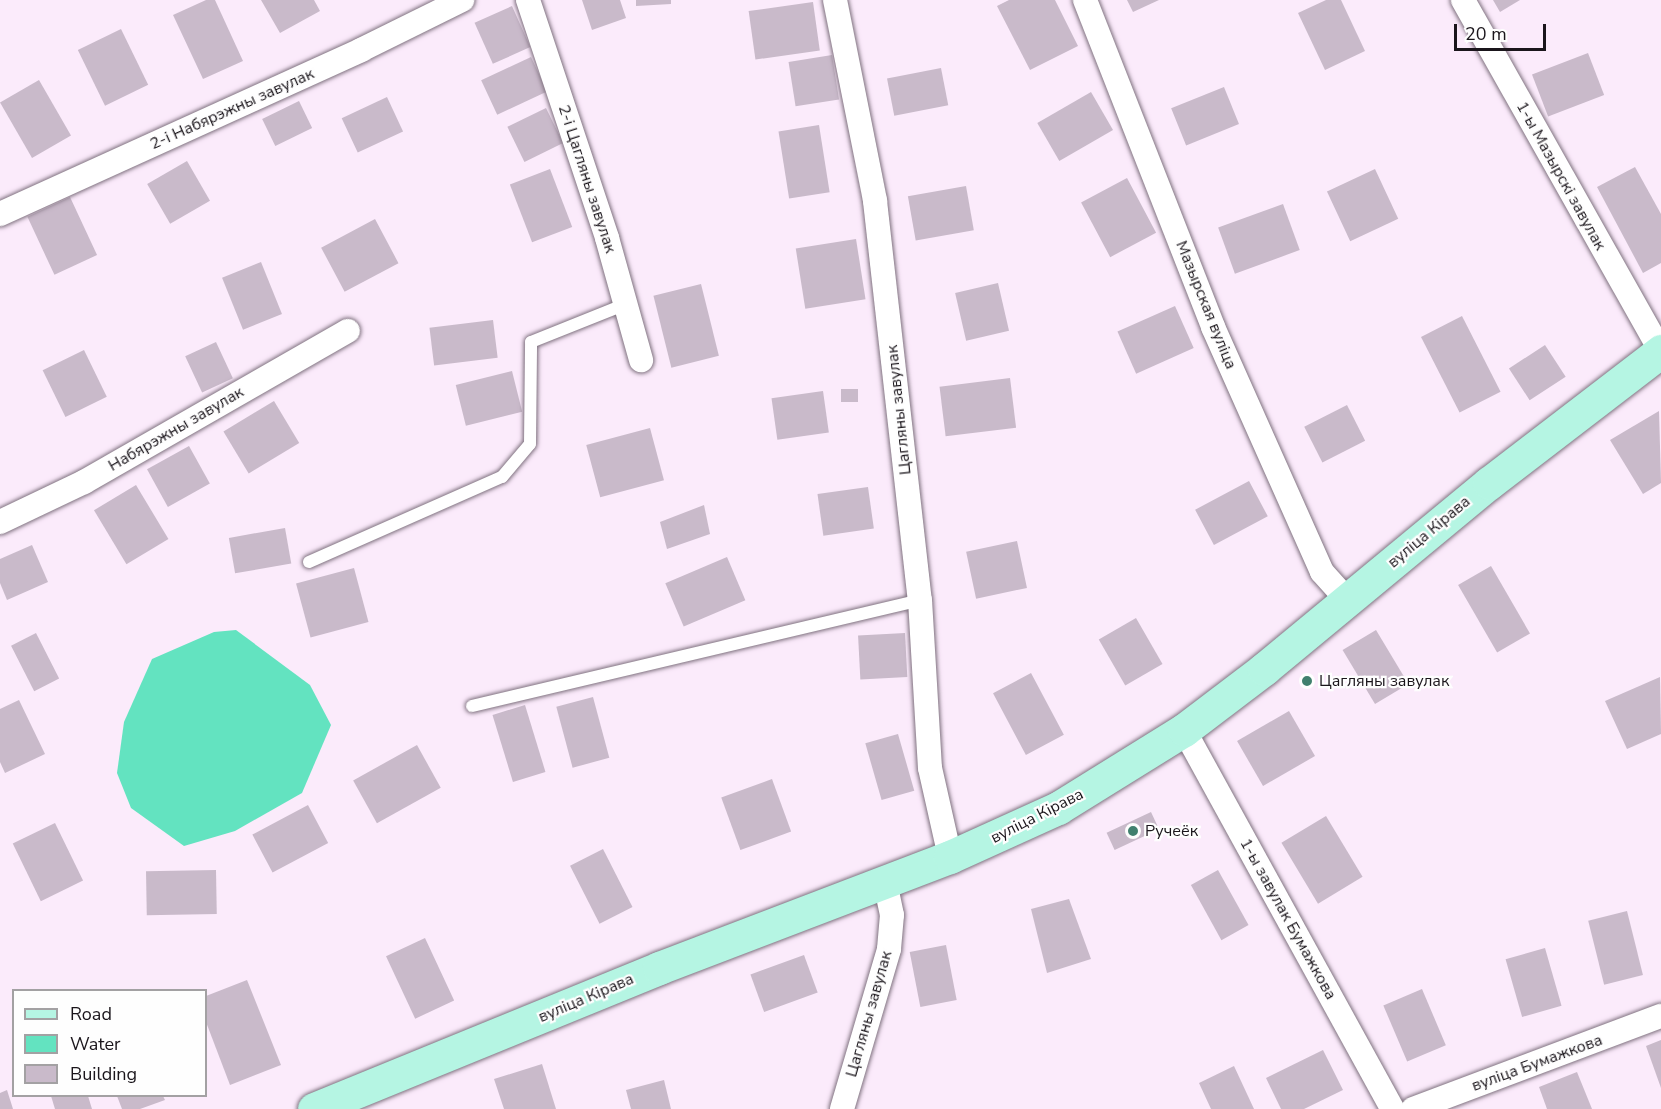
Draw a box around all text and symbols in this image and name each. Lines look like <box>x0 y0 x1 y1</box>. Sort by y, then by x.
scale bar <box>1457 12 1548 50</box>
text: 20 m <box>1465 22 1507 46</box>
street label: 2-і Набярэжны завулак <box>147 64 317 154</box>
street label: 1-ы Мазырскі завулак <box>1512 98 1610 254</box>
street label: 2-і Цагляны завулак <box>554 102 620 256</box>
street label: Мазырская вуліца <box>1171 238 1241 372</box>
street label: Цагляны завулак <box>883 344 915 476</box>
street label: Набярэжны завулак <box>105 382 247 476</box>
street label: вуліца Кірава <box>1384 492 1474 572</box>
place label: Цагляны завулак <box>1319 671 1449 691</box>
marker: Цагляны завулак <box>1300 674 1314 688</box>
street label: вуліца Кірава <box>987 784 1087 848</box>
place label: Ручеёк <box>1145 821 1198 841</box>
marker: Ручеёк <box>1126 824 1140 838</box>
street label: 1-ы завулак Бумажкова <box>1236 835 1340 1003</box>
street label: Цагляны завулак <box>842 949 896 1079</box>
street label: вуліца Кірава <box>535 969 637 1027</box>
legend <box>12 989 207 1097</box>
text: Road <box>70 1002 112 1026</box>
street label: вуліца Бумажкова <box>1469 1030 1605 1096</box>
text: Water <box>70 1032 121 1056</box>
text: Building <box>70 1062 137 1086</box>

